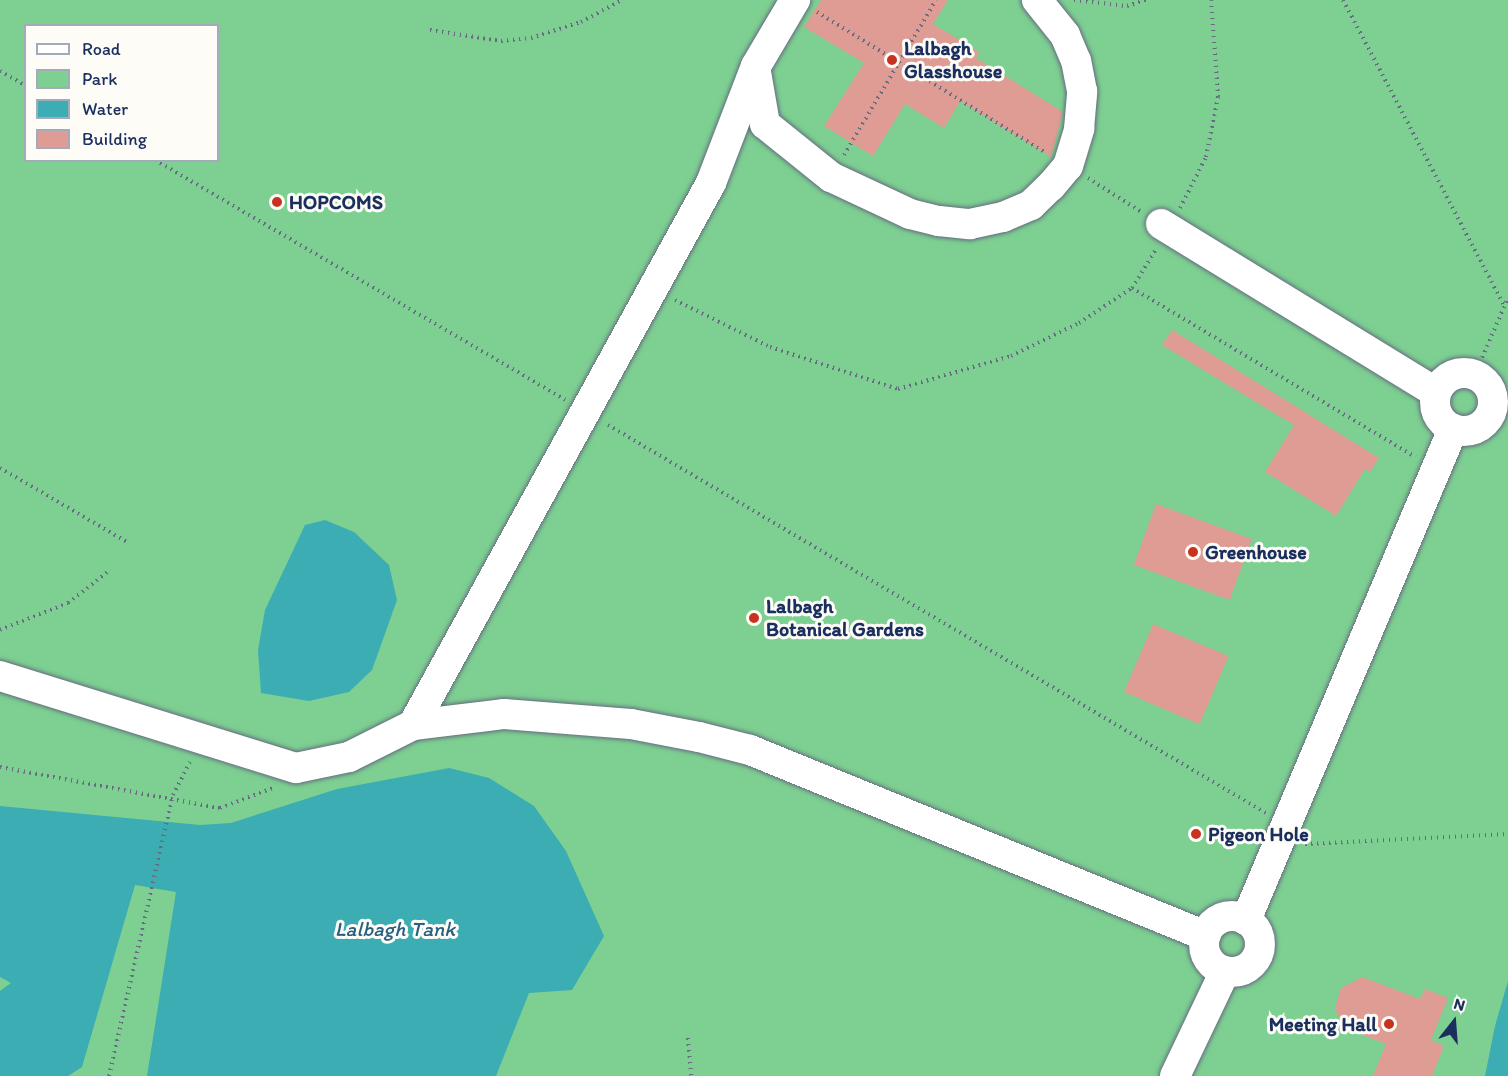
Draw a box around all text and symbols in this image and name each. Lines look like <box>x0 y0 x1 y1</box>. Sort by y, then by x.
legend <box>24 24 219 162</box>
place label: Lalbagh Glasshouse <box>904 36 1002 83</box>
text: Road <box>82 38 121 60</box>
marker: Lalbagh Glasshouse <box>885 53 899 67</box>
text: Park <box>82 68 117 90</box>
text: Water <box>82 98 128 120</box>
text: Building <box>82 128 147 150</box>
place label: HOPCOMS <box>289 190 383 214</box>
marker: HOPCOMS <box>270 195 284 209</box>
place label: Greenhouse <box>1205 540 1307 564</box>
marker: Greenhouse <box>1186 545 1200 559</box>
place label: Lalbagh Botanical Gardens <box>766 594 925 641</box>
marker: Lalbagh Botanical Gardens <box>747 611 761 625</box>
place label: Pigeon Hole <box>1208 822 1309 846</box>
marker: Pigeon Hole <box>1189 827 1203 841</box>
water label: Lalbagh Tank <box>336 916 454 942</box>
north arrow <box>1424 992 1484 1052</box>
text: N <box>1451 994 1467 1015</box>
place label: Meeting Hall <box>1269 1012 1377 1036</box>
marker: Meeting Hall <box>1382 1017 1396 1031</box>

